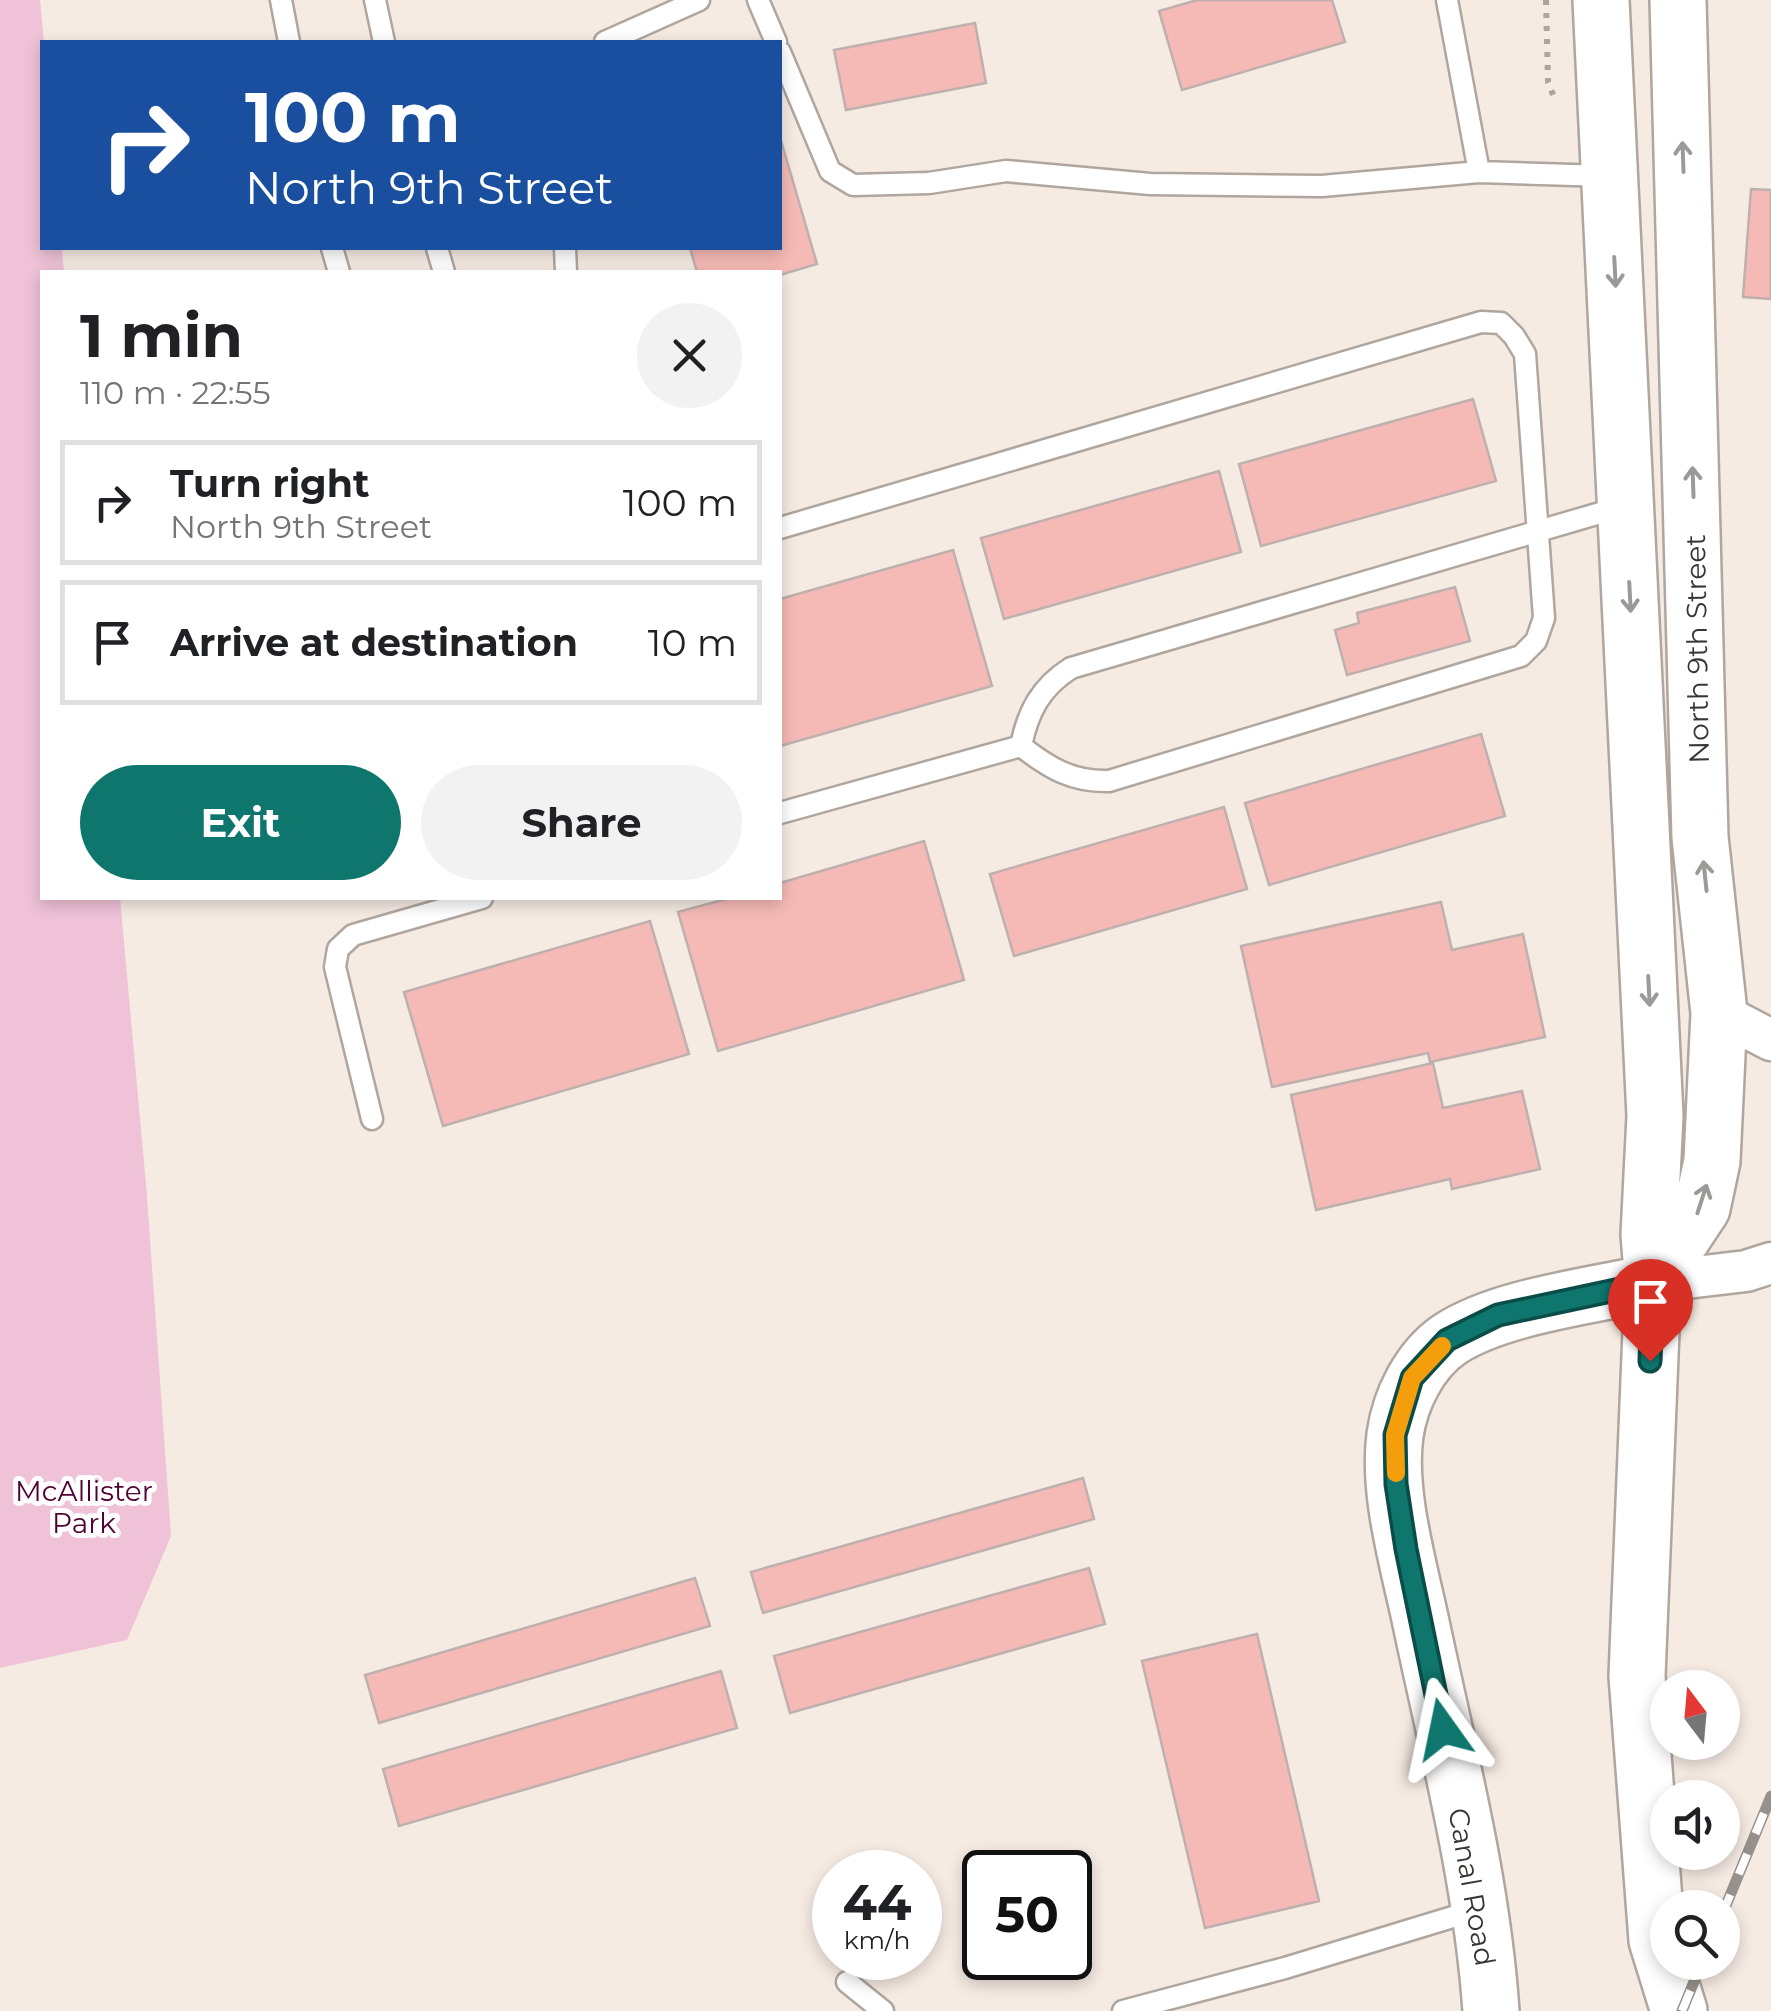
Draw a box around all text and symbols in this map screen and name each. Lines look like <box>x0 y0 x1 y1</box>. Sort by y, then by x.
text: 100 m <box>245 74 461 160</box>
icon: right <box>80 80 210 210</box>
one-way arrow <box>1674 141 1693 173</box>
text: North 9th Street <box>245 160 613 215</box>
one-way arrow <box>1605 256 1624 288</box>
text: 1 min <box>80 299 243 372</box>
button: close <box>637 303 742 408</box>
text: 110 m · 22:55 <box>80 373 271 412</box>
text: Turn right <box>170 460 369 507</box>
one-way arrow <box>1684 466 1703 498</box>
icon: right <box>85 475 140 530</box>
text: 100 m <box>623 479 737 526</box>
text: North 9th Street <box>170 507 432 546</box>
street label: North 9th Street <box>1678 534 1716 764</box>
one-way arrow <box>1621 580 1640 612</box>
icon: arrive <box>85 615 140 670</box>
text: Arrive at destination <box>170 619 578 666</box>
text: 10 m <box>648 619 737 666</box>
button: Exit <box>80 765 401 880</box>
button: Share <box>421 765 742 880</box>
one-way arrow <box>1695 861 1714 893</box>
one-way arrow <box>1640 975 1659 1007</box>
one-way arrow <box>1694 1184 1712 1215</box>
pin <box>1608 1259 1693 1362</box>
icon: arrive <box>1623 1274 1678 1329</box>
park label: McAllister Park <box>15 1474 153 1540</box>
north arrow <box>1650 1670 1740 1760</box>
map controls <box>1650 1670 1740 1980</box>
position arrow <box>1391 1677 1495 1781</box>
button: sound <box>1650 1780 1740 1870</box>
street label: Canal Road <box>1441 1805 1503 1969</box>
speed limit sign: 50 <box>962 1850 1092 1980</box>
text: 44 <box>843 1872 911 1933</box>
button: search <box>1650 1890 1740 1980</box>
text: km/h <box>844 1925 910 1955</box>

